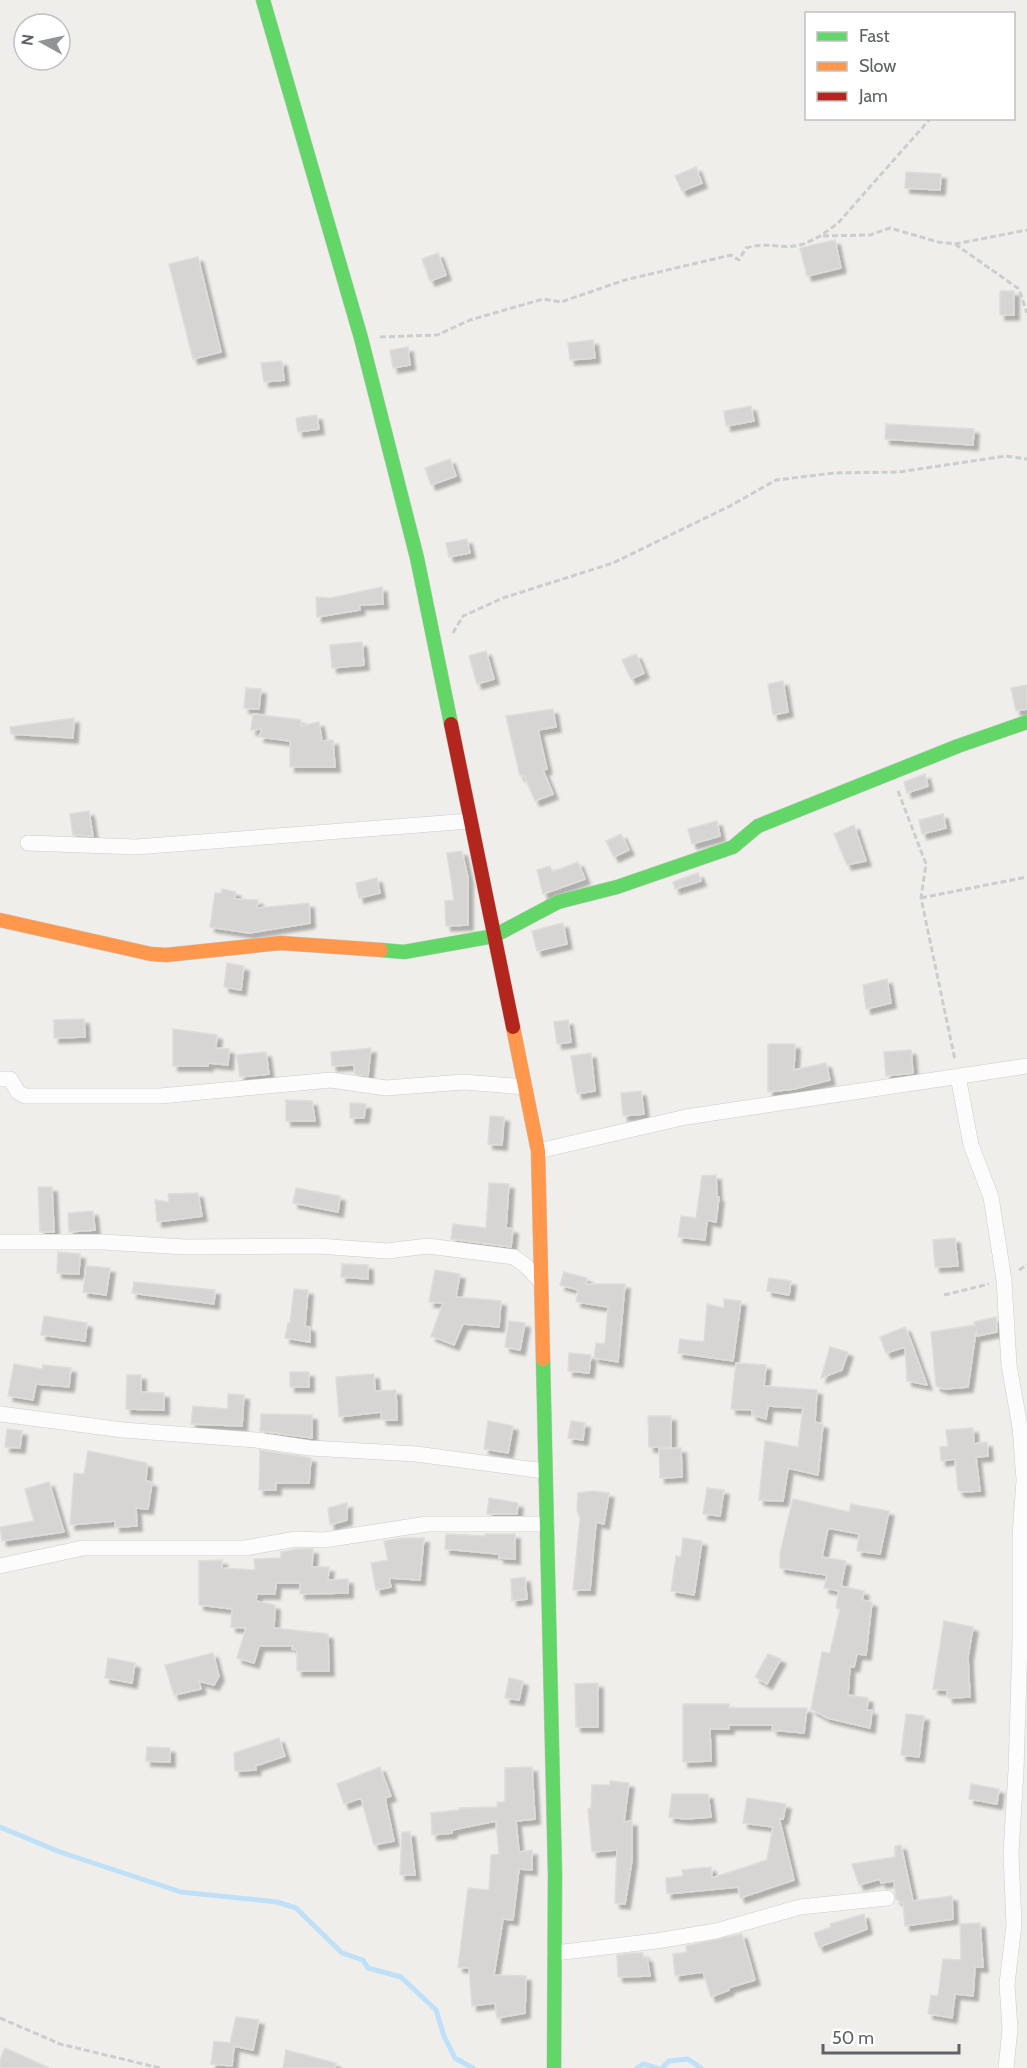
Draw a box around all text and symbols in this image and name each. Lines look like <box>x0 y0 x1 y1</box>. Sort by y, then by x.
north arrow <box>12 12 72 72</box>
legend <box>805 12 1015 120</box>
text: Fast <box>859 25 890 47</box>
text: N <box>17 33 38 47</box>
text: Slow <box>859 55 896 77</box>
text: Jam <box>858 85 888 107</box>
scale bar <box>823 2017 960 2055</box>
text: 50 m <box>832 2027 874 2049</box>

